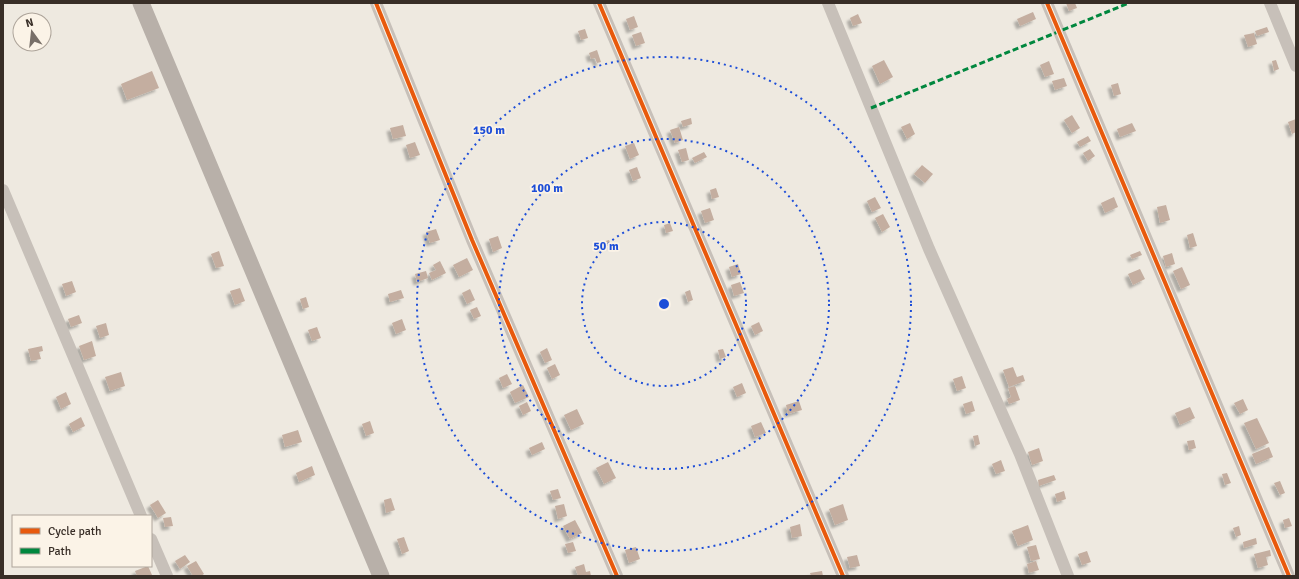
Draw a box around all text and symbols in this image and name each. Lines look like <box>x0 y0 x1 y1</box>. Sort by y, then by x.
north arrow <box>12 12 52 52</box>
text: N <box>24 16 35 30</box>
text: 150 m <box>473 123 505 138</box>
text: 100 m <box>531 181 563 196</box>
text: 50 m <box>593 239 619 254</box>
centre of rings <box>657 297 671 311</box>
legend <box>12 515 152 567</box>
text: Cycle path <box>48 524 101 539</box>
text: Path <box>48 544 71 559</box>

